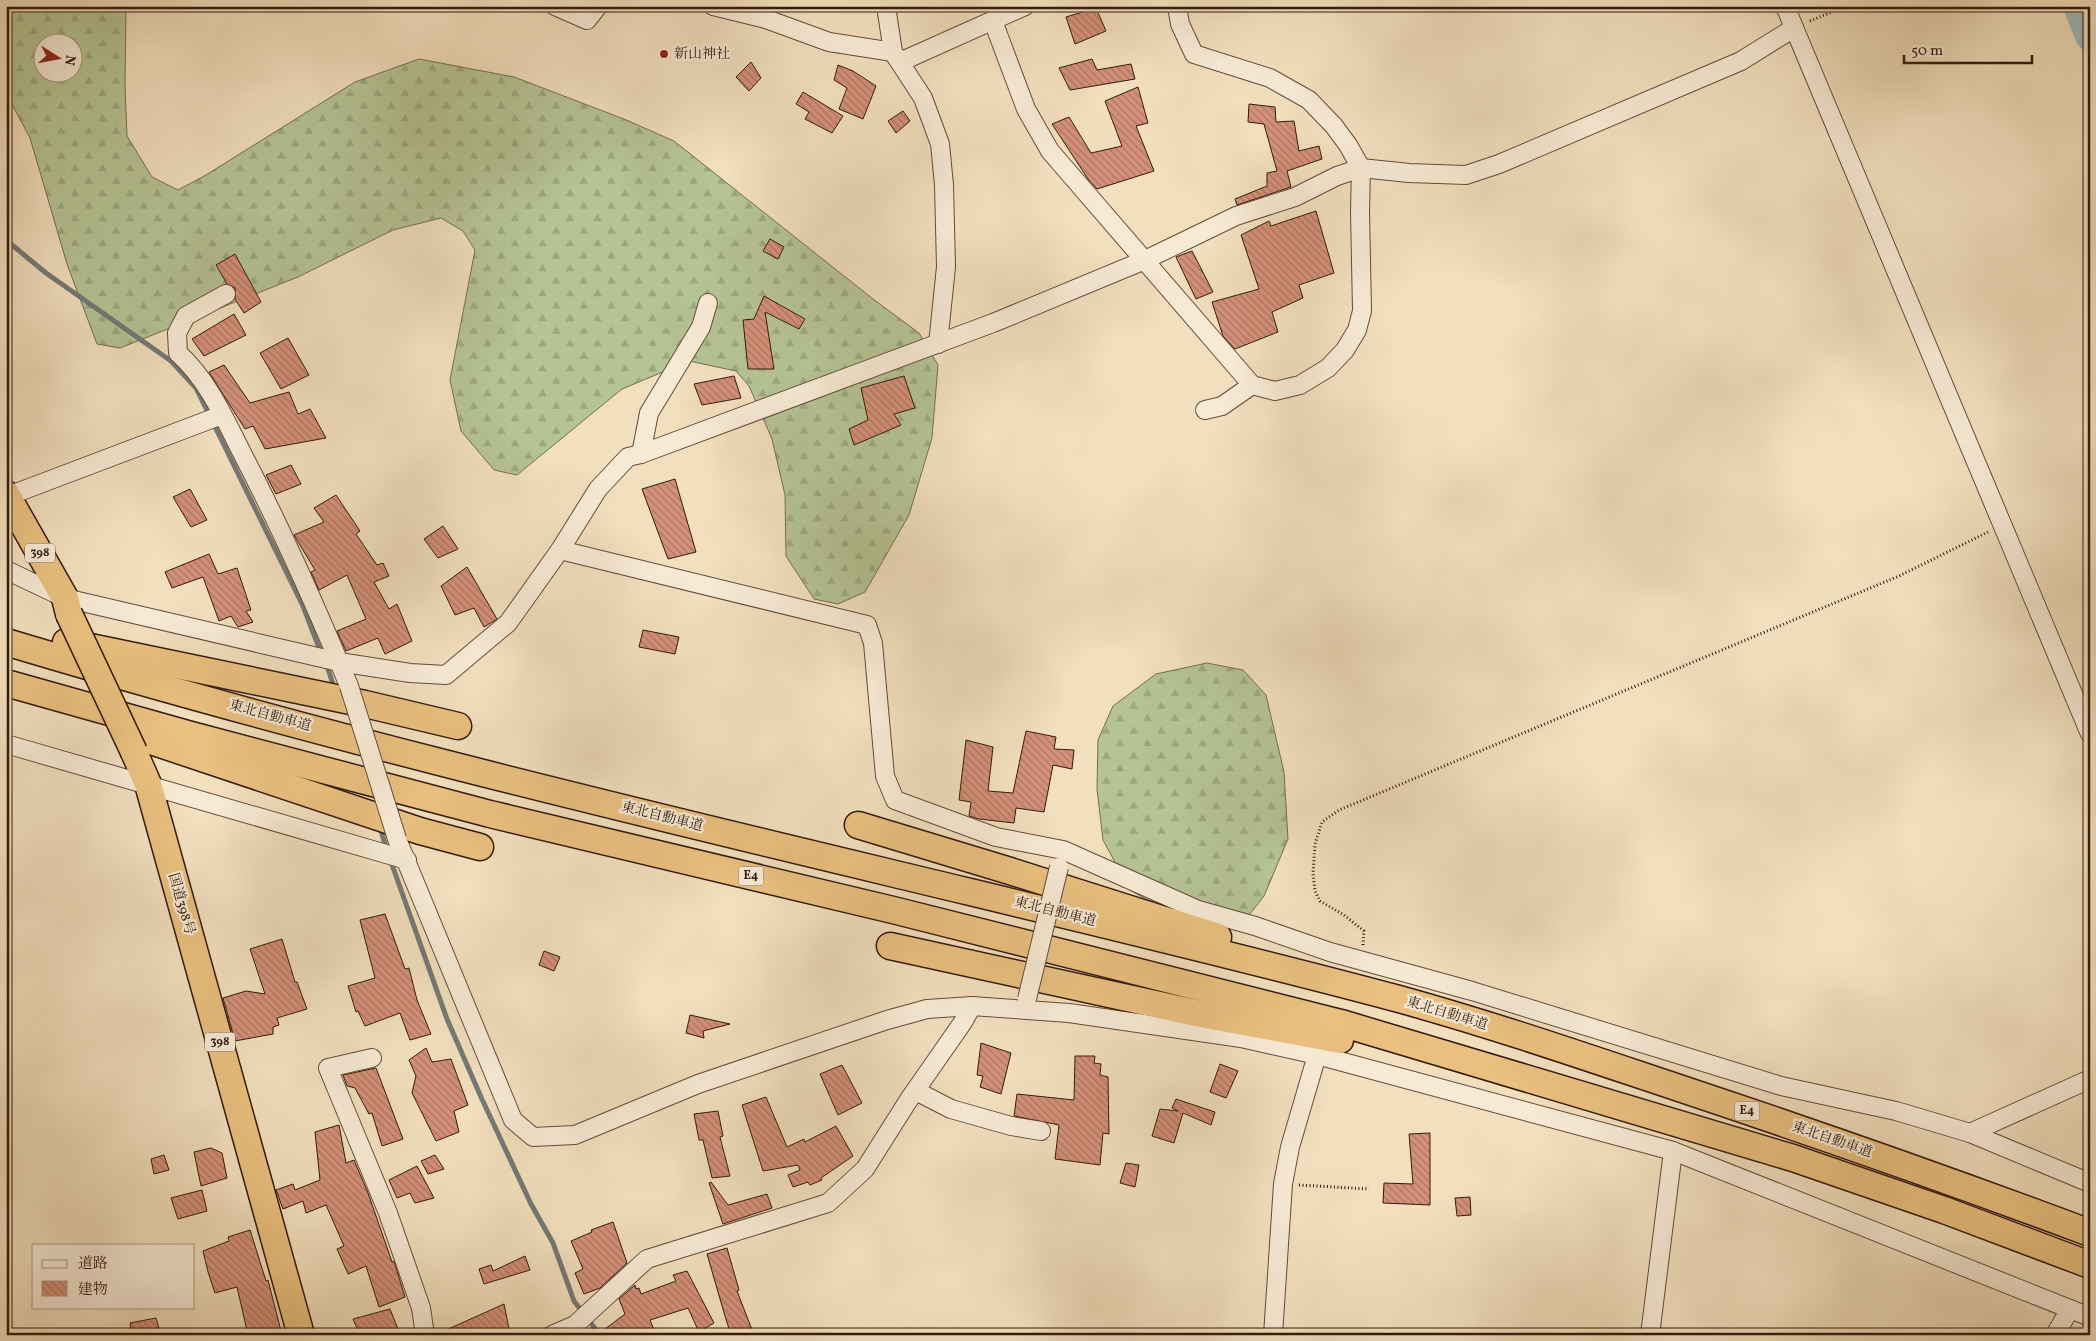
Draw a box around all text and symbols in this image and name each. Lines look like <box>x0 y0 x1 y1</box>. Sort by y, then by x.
north arrow <box>32 32 82 82</box>
scale bar <box>1904 32 2031 64</box>
text: 50 m <box>1911 41 1943 62</box>
place label: 新山神社 <box>674 45 730 64</box>
marker: 新山神社 <box>658 48 670 60</box>
text: N <box>59 53 80 67</box>
road number: 398 <box>25 544 55 562</box>
street label: 東北自動車道 <box>227 696 313 736</box>
street label: 東北自動車道 <box>619 798 705 836</box>
road number: E4 <box>738 866 764 886</box>
street label: 国道398号 <box>163 871 199 937</box>
street label: 東北自動車道 <box>1012 893 1098 931</box>
street label: 東北自動車道 <box>1404 993 1490 1035</box>
road number: 398 <box>205 1032 235 1052</box>
road number: E4 <box>1734 1102 1760 1120</box>
street label: 東北自動車道 <box>1789 1117 1875 1163</box>
legend <box>32 1244 195 1308</box>
text: 道路 <box>78 1254 108 1275</box>
text: 建物 <box>78 1280 108 1301</box>

